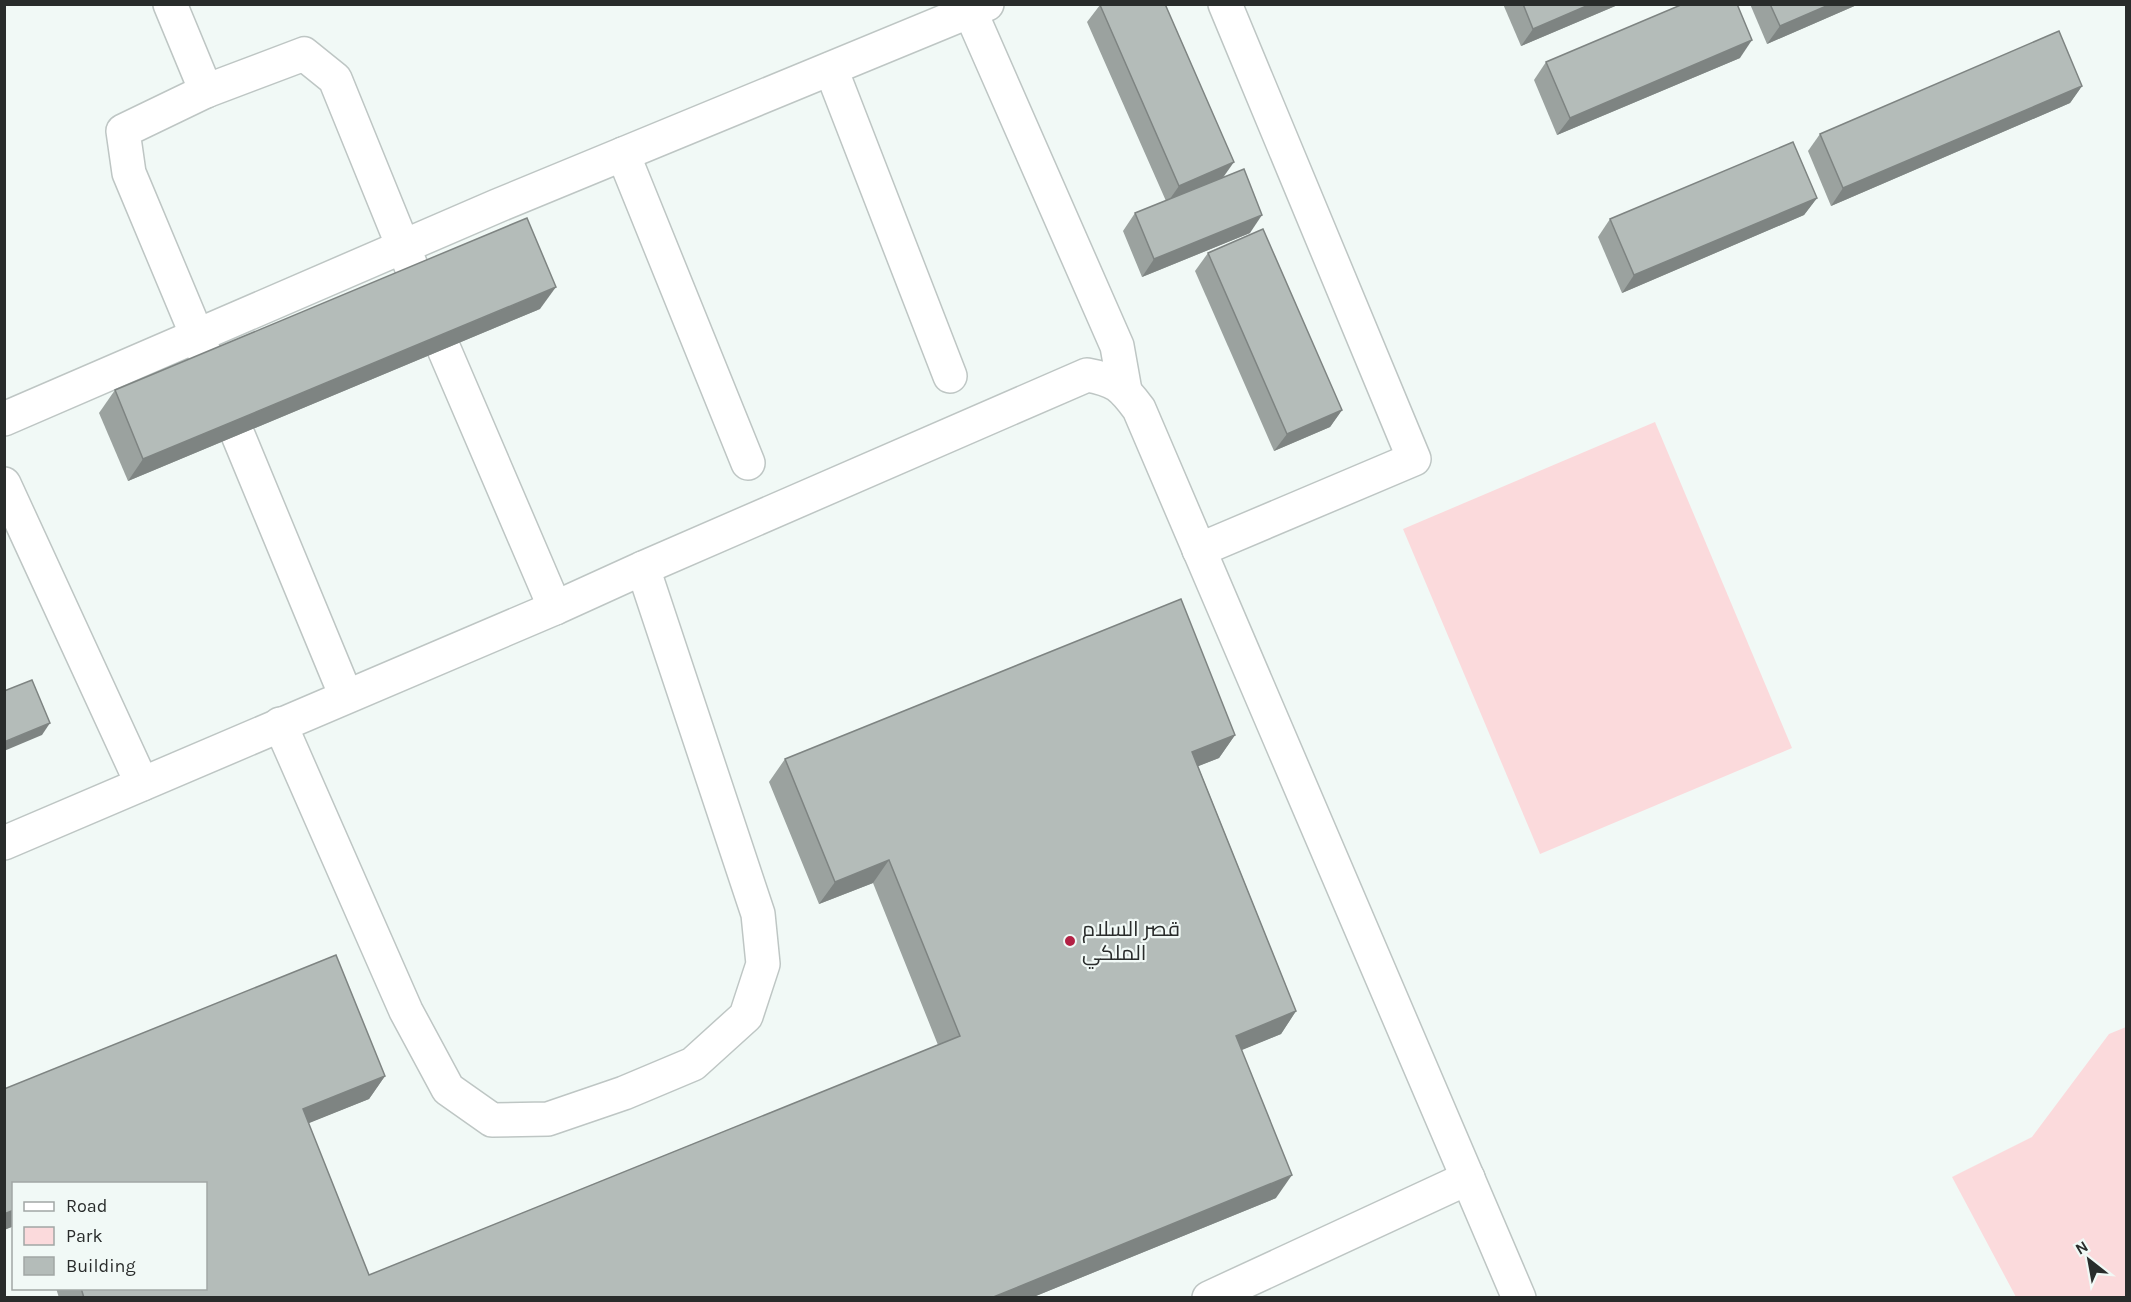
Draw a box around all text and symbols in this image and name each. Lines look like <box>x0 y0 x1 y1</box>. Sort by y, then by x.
place label: قصر السلام الملكي <box>1082 917 1180 969</box>
marker: قصر السلام الملكي <box>1063 934 1077 948</box>
legend <box>12 1182 207 1290</box>
text: Road <box>66 1195 107 1217</box>
text: Park <box>66 1225 103 1247</box>
north arrow <box>2059 1230 2119 1290</box>
text: N <box>2072 1236 2091 1259</box>
text: Building <box>66 1255 136 1277</box>

